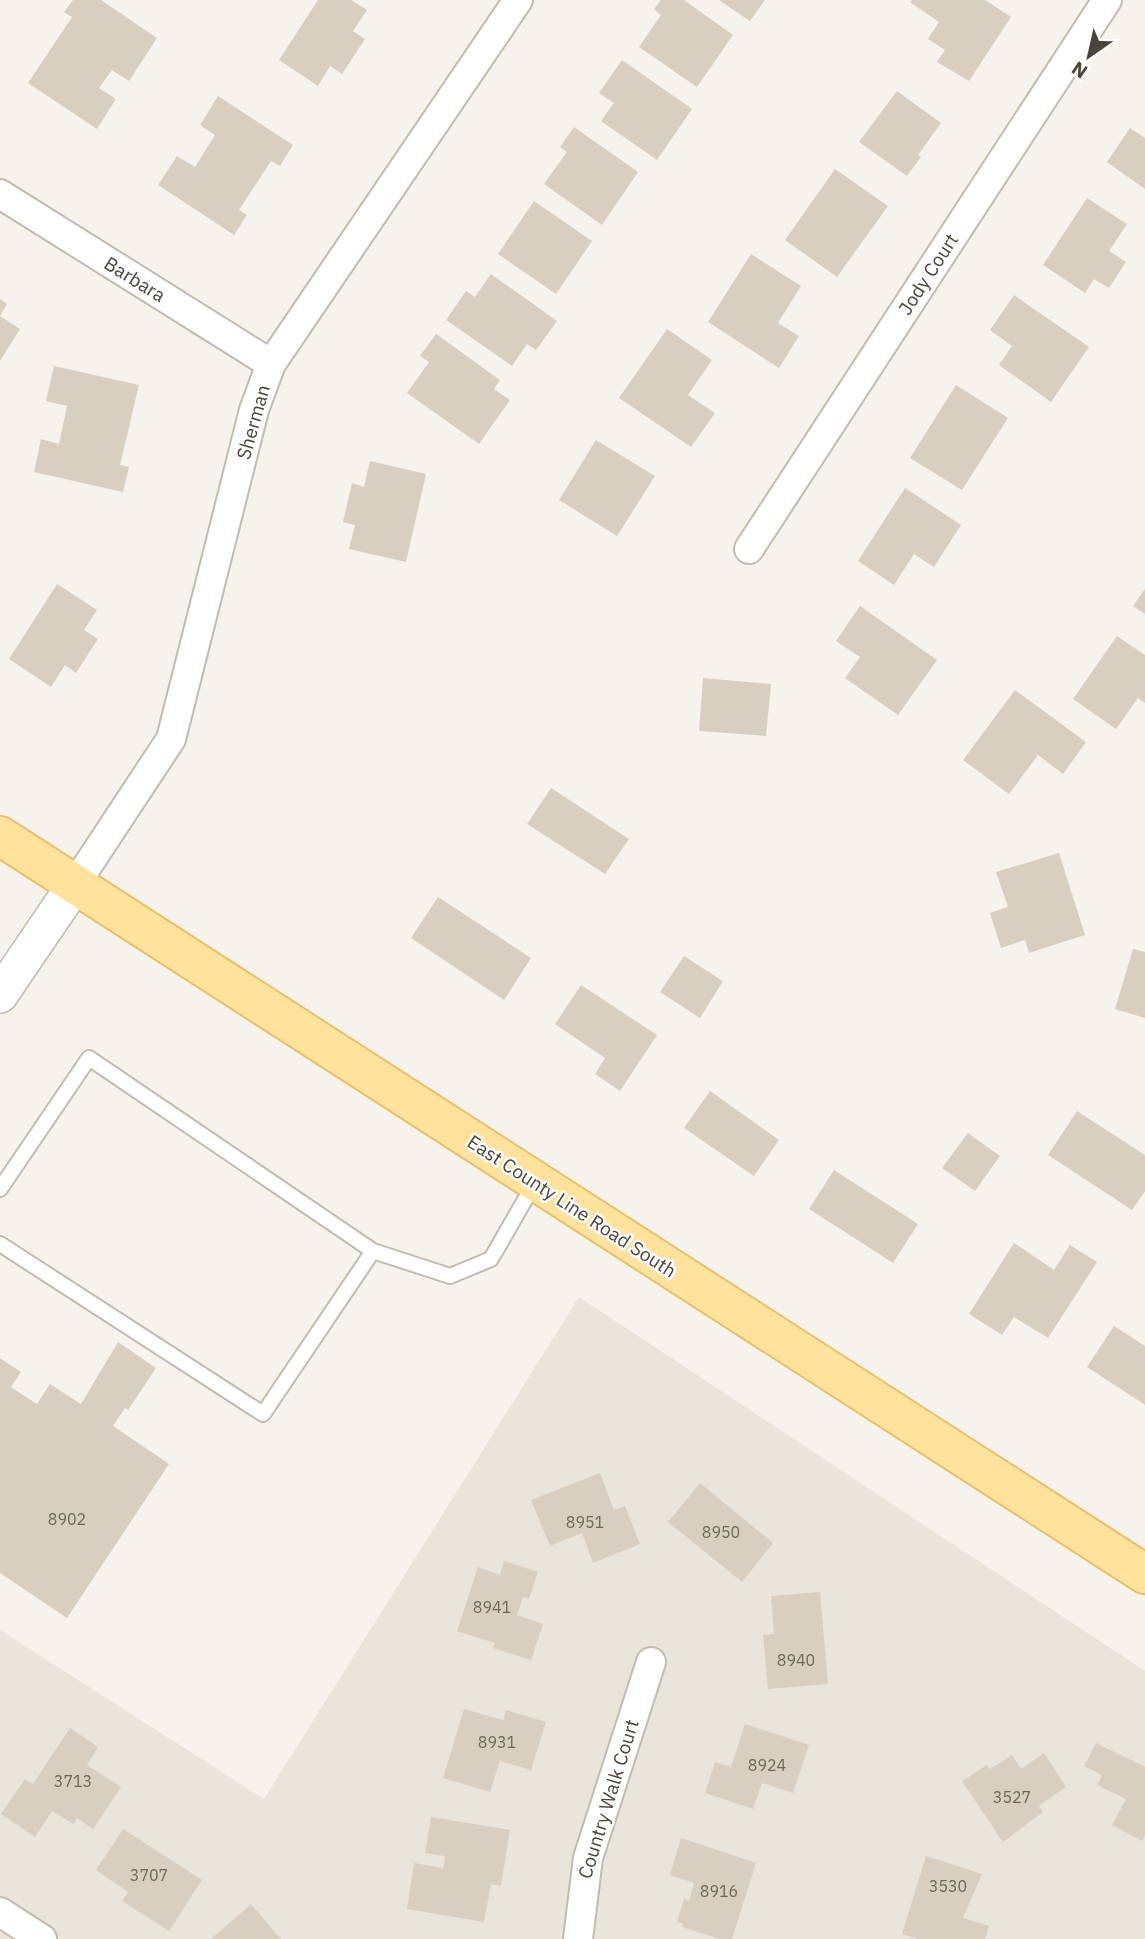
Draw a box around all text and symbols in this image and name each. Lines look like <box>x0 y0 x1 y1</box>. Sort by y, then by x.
north arrow <box>1054 21 1124 91</box>
text: N <box>1067 56 1092 84</box>
street label: Jody Court <box>893 229 963 319</box>
street label: Barbara <box>100 251 170 307</box>
street label: Sherman <box>231 382 275 462</box>
street label: East County Line Road South <box>463 1129 681 1283</box>
house number: 8902 <box>48 1509 86 1529</box>
house number: 8951 <box>566 1512 604 1532</box>
house number: 8950 <box>702 1522 740 1542</box>
house number: 8941 <box>473 1597 511 1617</box>
house number: 8940 <box>777 1650 815 1670</box>
street label: Country Walk Court <box>572 1716 644 1882</box>
house number: 8931 <box>478 1732 516 1752</box>
house number: 8924 <box>748 1755 786 1775</box>
house number: 3713 <box>54 1771 92 1791</box>
house number: 3527 <box>993 1787 1031 1807</box>
house number: 3707 <box>130 1865 168 1885</box>
house number: 3530 <box>929 1876 967 1896</box>
house number: 8916 <box>700 1881 738 1901</box>

